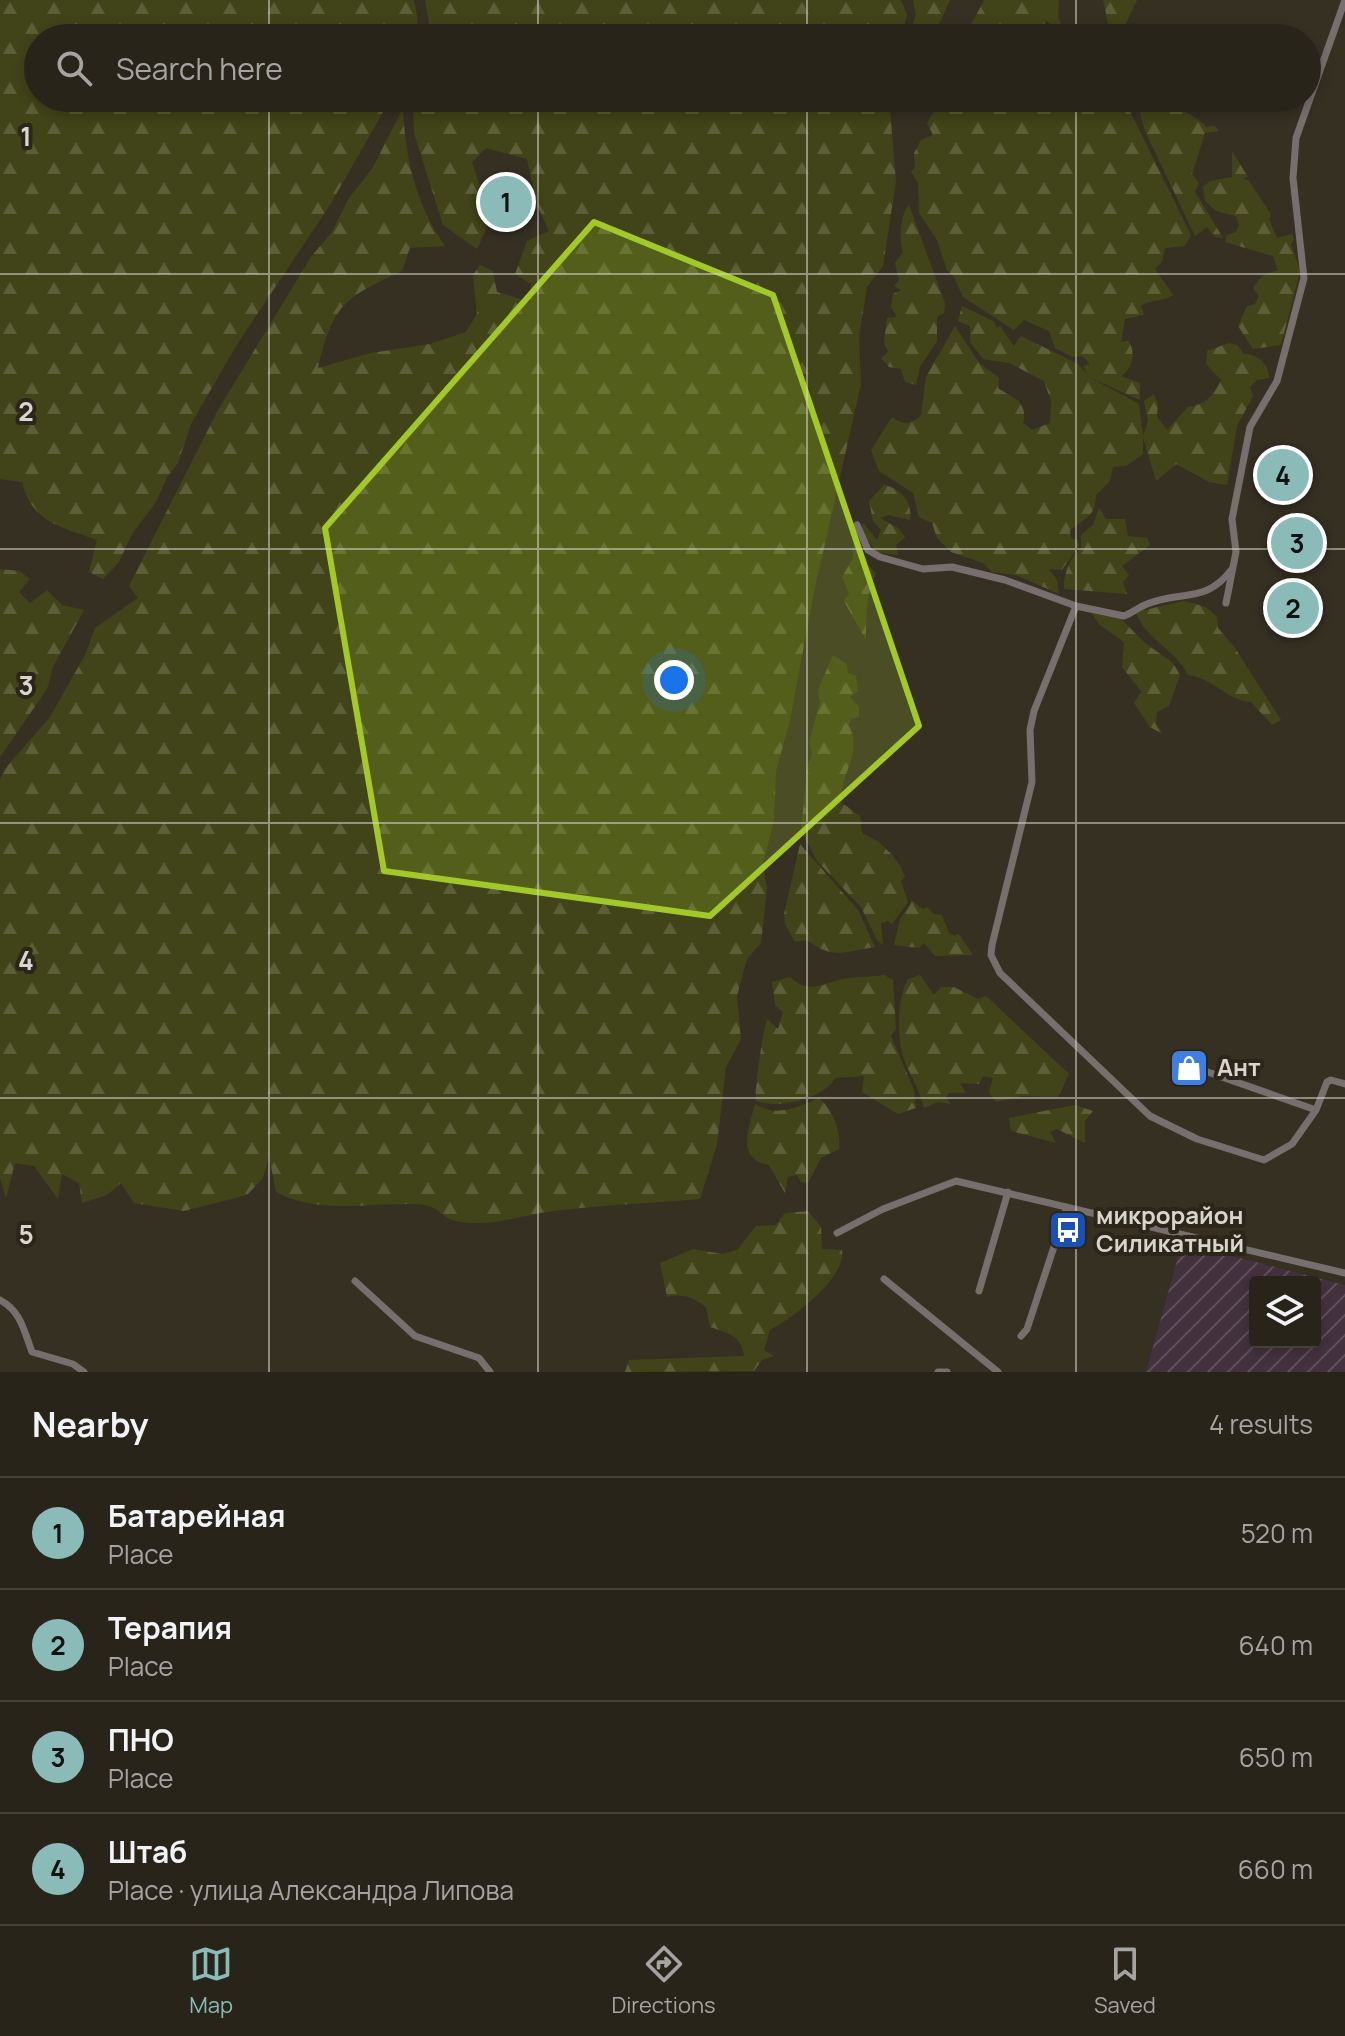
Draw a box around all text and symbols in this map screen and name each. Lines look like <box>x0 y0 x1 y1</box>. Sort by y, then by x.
search box <box>24 24 1321 112</box>
icon: search <box>52 46 96 90</box>
text: Search here <box>116 48 283 89</box>
text: 1 <box>20 118 32 154</box>
pin: 1 <box>480 172 532 232</box>
text: 2 <box>18 393 34 429</box>
pin: 4 <box>1257 445 1309 505</box>
pin: 3 <box>1271 513 1323 573</box>
pin: 2 <box>1267 578 1319 638</box>
your location <box>654 660 694 700</box>
text: 3 <box>18 667 34 703</box>
text: 4 <box>18 942 34 978</box>
shop icon: Ант <box>1168 1047 1210 1089</box>
place label: Ант <box>1217 1050 1261 1083</box>
place label: микрорайон Силикатный <box>1096 1198 1244 1259</box>
bus stop icon: микрорайон Силикатный <box>1047 1209 1089 1251</box>
text: 5 <box>18 1216 34 1252</box>
map controls <box>1249 1276 1321 1348</box>
button: layers <box>1249 1276 1321 1348</box>
text: Nearby <box>32 1401 148 1447</box>
text: 4 results <box>1209 1406 1313 1442</box>
text: Батарейная <box>108 1495 286 1536</box>
text: 1 <box>52 1515 64 1551</box>
text: 520 m <box>1241 1515 1313 1551</box>
text: Place <box>108 1536 173 1572</box>
text: Терапия <box>108 1607 232 1648</box>
text: 2 <box>50 1627 66 1663</box>
text: 640 m <box>1238 1627 1313 1663</box>
text: Place <box>108 1648 173 1684</box>
text: ПНО <box>108 1719 174 1760</box>
text: 3 <box>50 1739 66 1775</box>
text: 650 m <box>1239 1739 1313 1775</box>
text: Place <box>108 1760 173 1796</box>
text: Штаб <box>108 1831 187 1872</box>
text: 4 <box>50 1851 66 1887</box>
text: 660 m <box>1238 1851 1313 1887</box>
text: Place · улица Александра Липова <box>108 1872 514 1908</box>
tab: Map <box>189 1942 233 2020</box>
tab: Directions <box>611 1942 716 2020</box>
tab: Saved <box>1094 1942 1156 2020</box>

